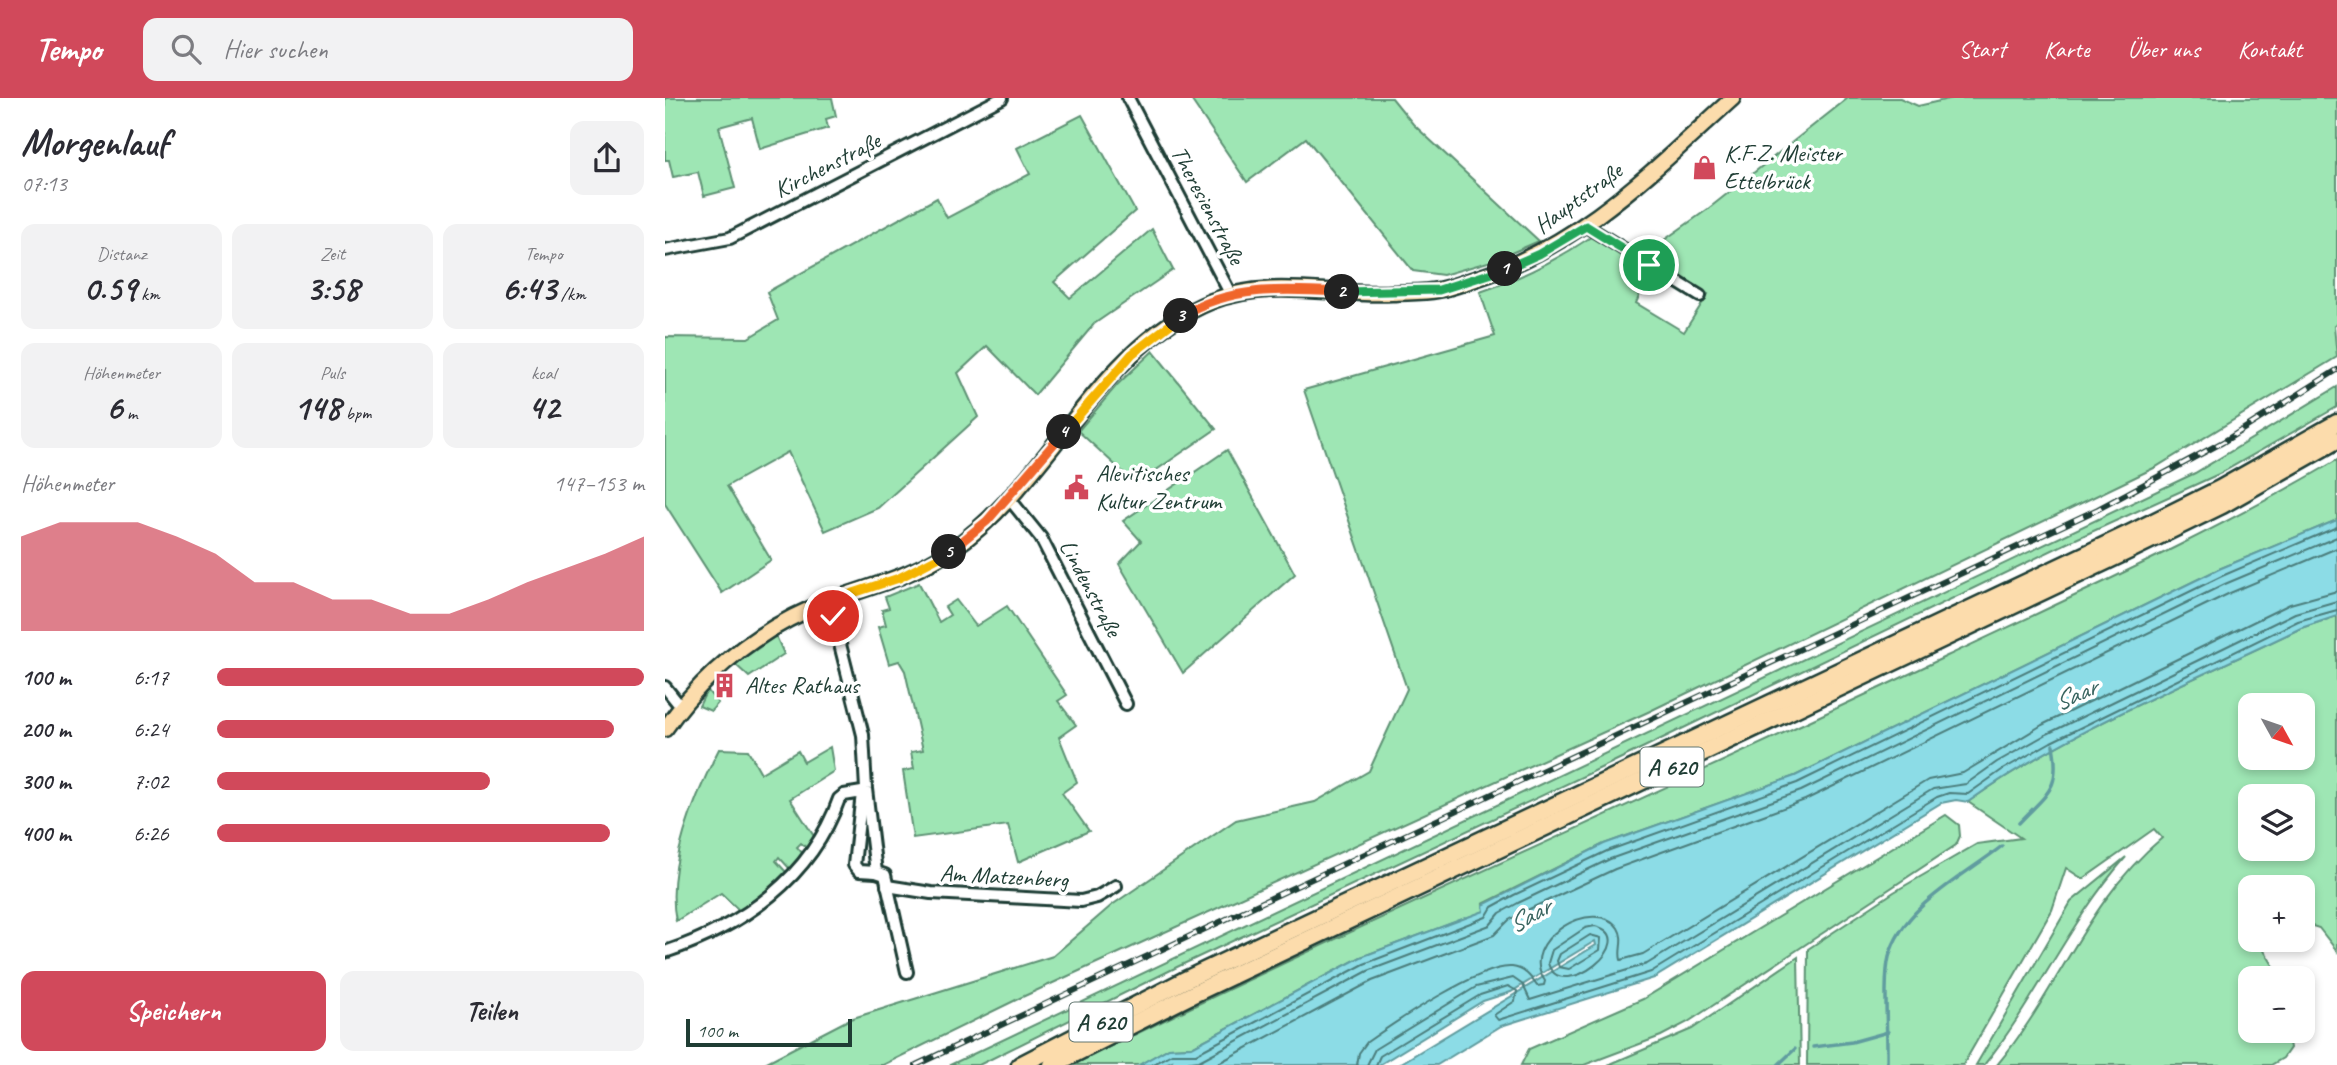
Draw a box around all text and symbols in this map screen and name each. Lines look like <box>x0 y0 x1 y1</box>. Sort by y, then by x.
search box <box>143 18 633 81</box>
text: Tempo <box>35 28 101 70</box>
icon: search <box>167 30 205 68</box>
text: Hier suchen <box>223 33 328 66</box>
text: Start <box>1959 34 2006 64</box>
text: Karte <box>2044 34 2090 64</box>
text: Über uns <box>2128 34 2200 64</box>
text: Kontakt <box>2238 34 2302 64</box>
text: Morgenlauf <box>21 119 168 166</box>
button: share <box>570 121 644 195</box>
street label: Kirchenstraße <box>769 124 887 205</box>
place label: K.F.Z. Meister Ettelbrück <box>1724 138 1844 196</box>
street label: Theresienstraße <box>1164 141 1253 271</box>
shop icon: K.F.Z. Meister Ettelbrück <box>1690 153 1718 181</box>
street label: Hauptstraße <box>1528 155 1630 240</box>
text: 07:13 <box>21 169 67 198</box>
pin <box>1619 235 1679 295</box>
text: Distanz <box>97 242 146 266</box>
text: Zeit <box>320 242 345 266</box>
text: Tempo <box>525 242 562 266</box>
icon: arrive <box>1630 246 1668 284</box>
pin: 1 <box>1487 252 1523 286</box>
text: 1 <box>1500 256 1509 280</box>
text: 0.59 <box>83 266 137 311</box>
text: 3:58 <box>306 266 359 311</box>
text: 6:43 <box>501 266 556 311</box>
pin: 2 <box>1325 274 1359 310</box>
text: 2 <box>1337 279 1346 303</box>
text: km <box>137 282 160 306</box>
text: /km <box>556 282 586 306</box>
pin: 3 <box>1163 298 1199 333</box>
text: 3 <box>1176 303 1185 327</box>
text: Höhenmeter <box>83 361 160 385</box>
text: Puls <box>320 361 345 385</box>
text: kcal <box>531 361 556 385</box>
text: 6 <box>106 385 122 430</box>
text: 148 <box>294 385 341 430</box>
text: 42 <box>528 385 559 430</box>
text: m <box>122 401 137 425</box>
text: bpm <box>341 401 371 425</box>
pin: 4 <box>1047 414 1081 450</box>
text: 4 <box>1059 419 1068 443</box>
place label: Alevitisches Kultur Zentrum <box>1096 458 1224 516</box>
text: Höhenmeter <box>21 469 114 498</box>
text: 147–153 m <box>553 469 644 498</box>
public building icon: Alevitisches Kultur Zentrum <box>1062 473 1090 501</box>
pin: 5 <box>931 534 967 570</box>
street label: Lindenstraße <box>1053 534 1130 644</box>
text: 5 <box>944 539 953 563</box>
pin <box>803 586 863 646</box>
icon: check <box>814 597 852 635</box>
text: 100 m <box>21 663 71 692</box>
text: 6:17 <box>133 663 169 692</box>
water label: Saar <box>2049 669 2106 718</box>
place label: Altes Rathaus <box>745 670 861 700</box>
building icon: Altes Rathaus <box>711 671 739 699</box>
north arrow <box>2238 693 2315 770</box>
map controls <box>2238 693 2315 1043</box>
text: 200 m <box>21 715 71 744</box>
text: 6:24 <box>133 715 169 744</box>
road number: A 620 <box>1641 748 1703 786</box>
text: 300 m <box>21 767 71 796</box>
text: 7:02 <box>133 767 169 796</box>
button: layers <box>2238 784 2315 861</box>
text: 400 m <box>21 819 71 848</box>
text: 6:26 <box>133 819 169 848</box>
street label: Am Matzenberg <box>939 858 1070 894</box>
button: + <box>2238 875 2315 952</box>
water label: Saar <box>1502 888 1560 940</box>
button: − <box>2238 966 2315 1043</box>
button: Speichern <box>21 971 326 1051</box>
button: Teilen <box>340 971 644 1051</box>
road number: A 620 <box>1069 1002 1132 1042</box>
scale bar <box>686 1016 852 1048</box>
text: 100 m <box>697 1019 738 1043</box>

